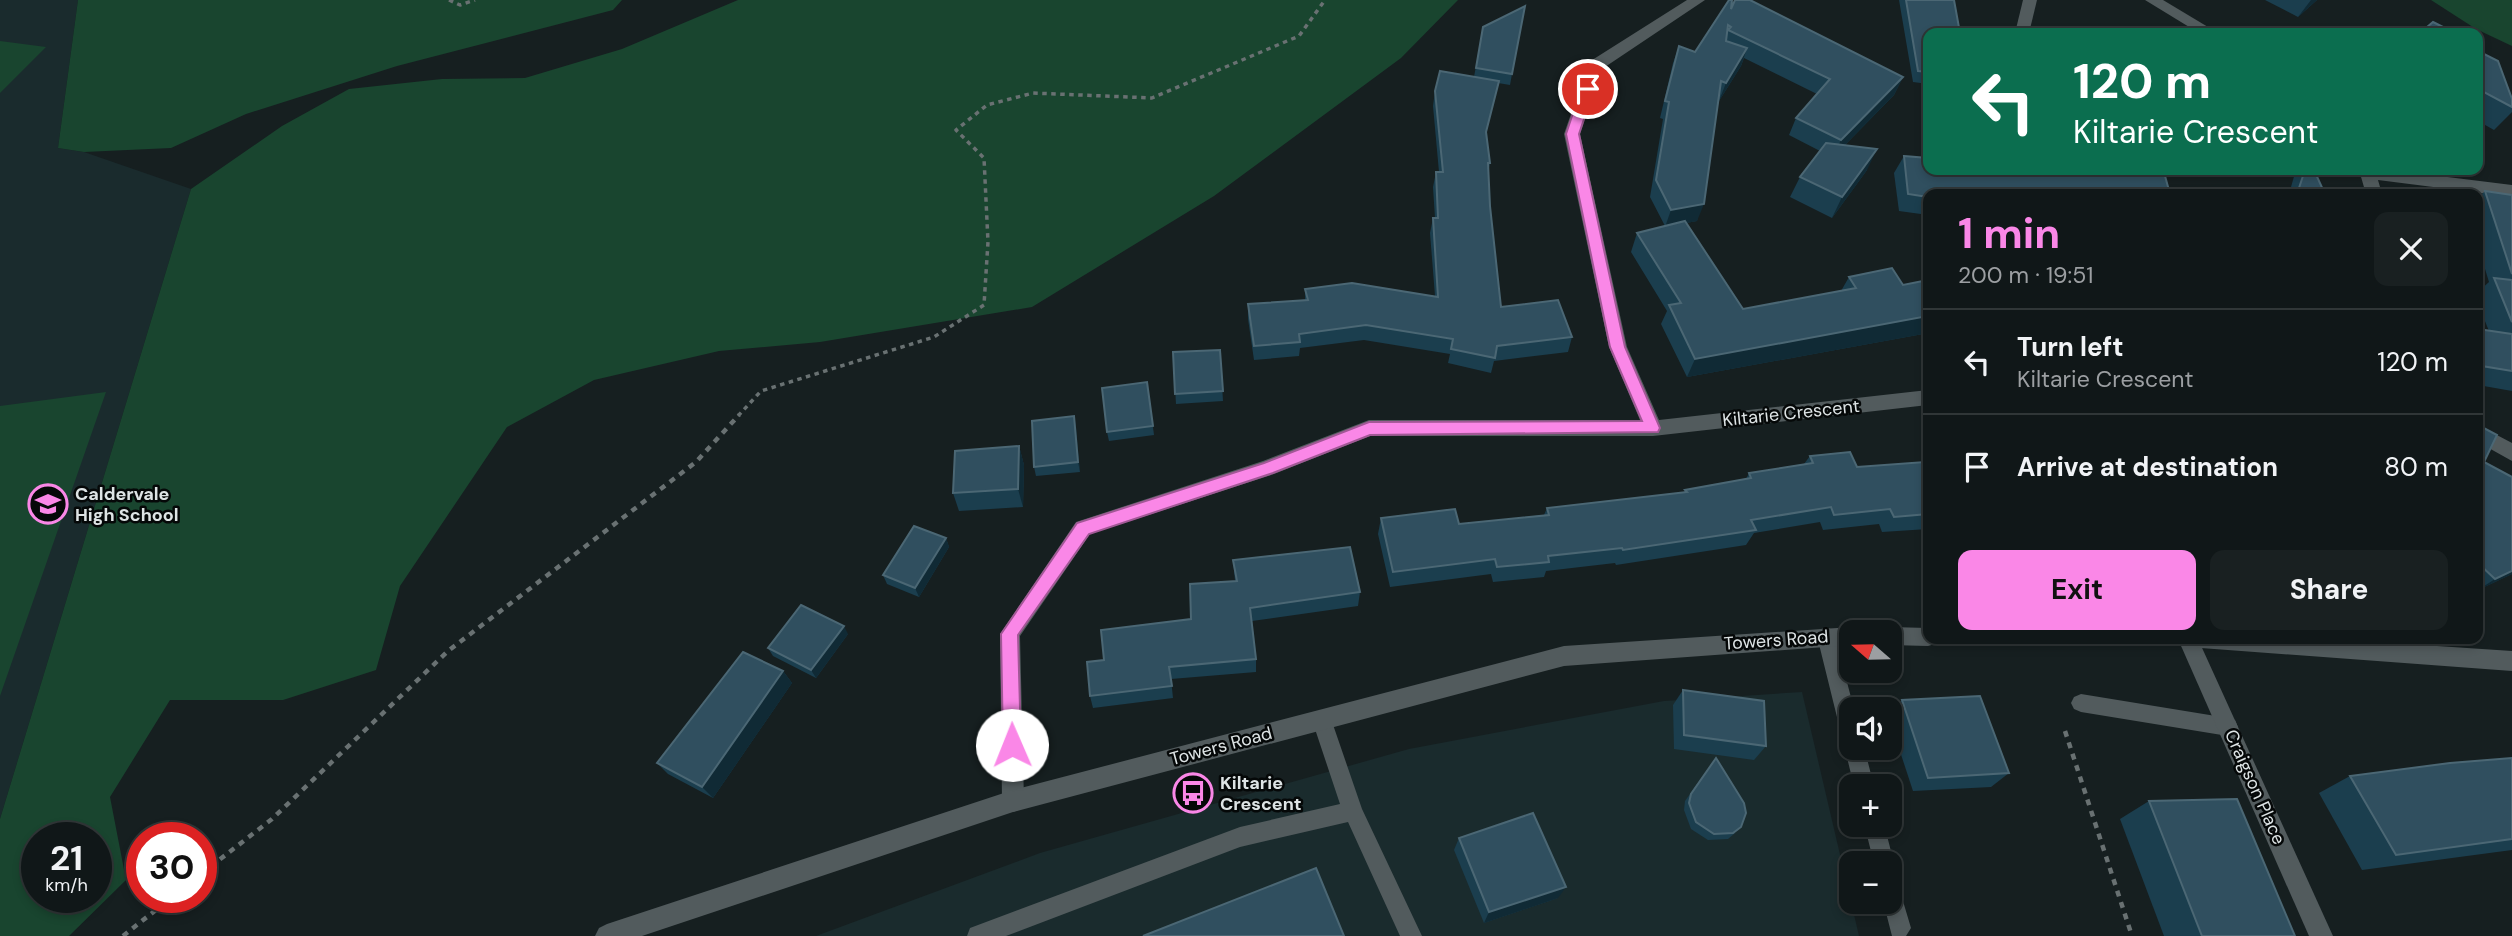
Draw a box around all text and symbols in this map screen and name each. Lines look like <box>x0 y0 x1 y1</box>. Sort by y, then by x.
text: 120 m <box>2073 49 2211 113</box>
icon: left <box>1958 56 2049 147</box>
pin <box>1558 59 1618 119</box>
icon: arrive <box>1569 70 1607 108</box>
text: Kiltarie Crescent <box>2073 111 2318 153</box>
text: 1 min <box>1958 206 2060 261</box>
button: close <box>2374 212 2448 286</box>
text: 200 m · 19:51 <box>1958 260 2093 290</box>
text: Turn left <box>2017 330 2124 364</box>
icon: left <box>1958 343 1996 381</box>
text: 120 m <box>2377 345 2448 379</box>
text: Kiltarie Crescent <box>2017 364 2193 394</box>
street label: Kiltarie Crescent <box>1721 394 1861 432</box>
icon: arrive <box>1958 448 1996 486</box>
text: Arrive at destination <box>2017 450 2278 484</box>
text: 80 m <box>2384 450 2448 484</box>
place label: Caldervale High School <box>75 482 179 527</box>
school or university icon: Caldervale High School <box>27 483 69 525</box>
button: Exit <box>1958 550 2196 630</box>
button: Share <box>2210 550 2448 630</box>
north arrow <box>1839 620 1902 682</box>
map controls <box>1839 620 1902 914</box>
street label: Towers Road <box>1723 624 1829 656</box>
button: sound <box>1839 697 1902 760</box>
position arrow <box>975 708 1049 782</box>
street label: Towers Road <box>1167 721 1275 771</box>
street label: Craigson Place <box>2219 726 2291 848</box>
place label: Kiltarie Crescent <box>1220 771 1302 816</box>
bus stop icon: Kiltarie Crescent <box>1172 772 1214 814</box>
button: + <box>1839 774 1902 837</box>
speed limit sign: 30 <box>126 822 217 913</box>
text: 21 <box>50 835 83 881</box>
button: − <box>1839 851 1902 914</box>
text: km/h <box>45 873 88 897</box>

